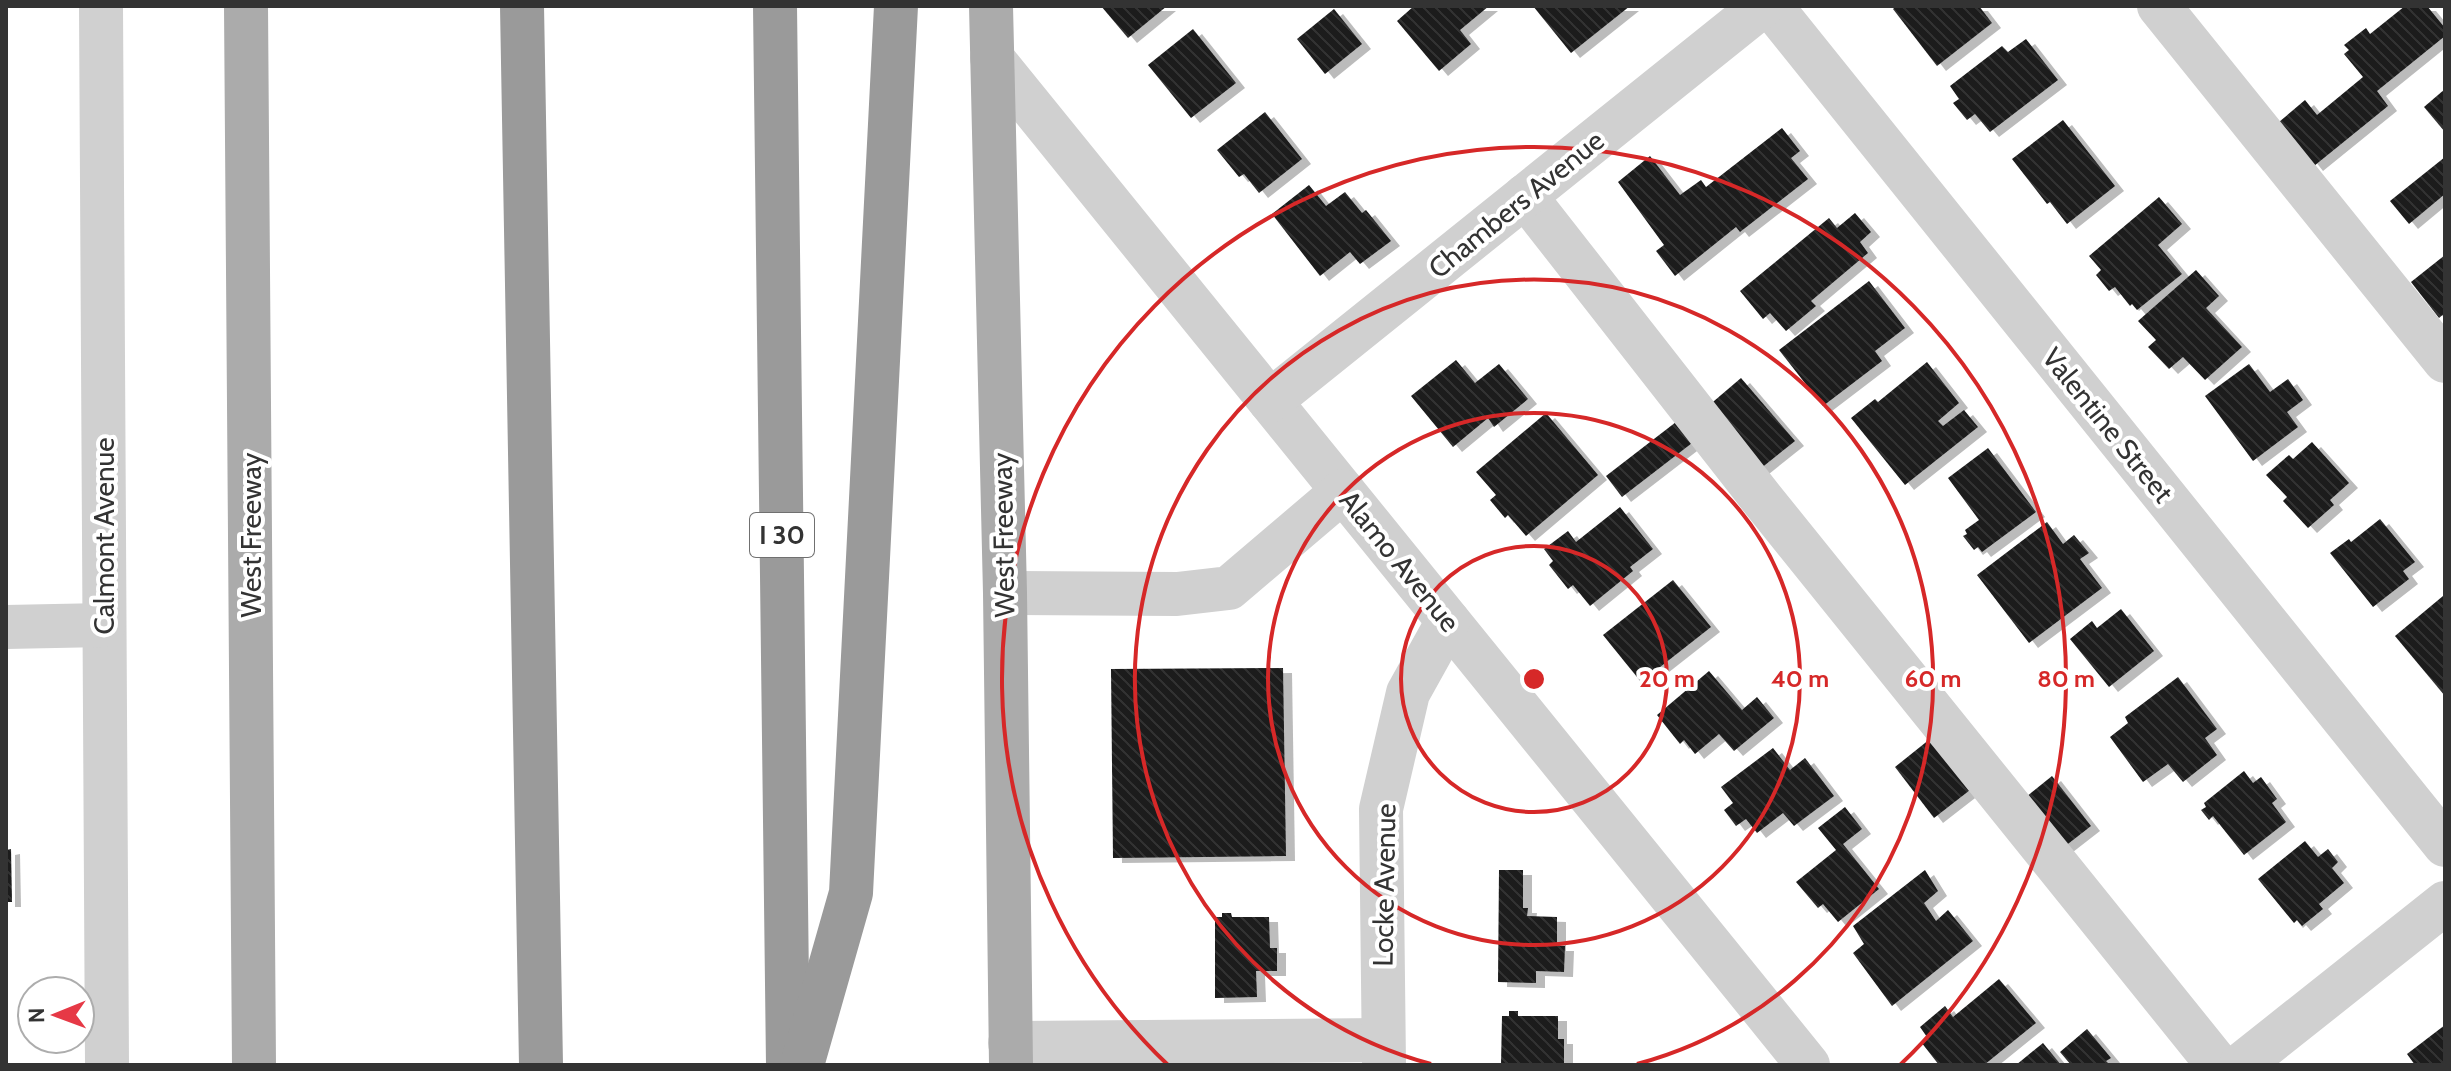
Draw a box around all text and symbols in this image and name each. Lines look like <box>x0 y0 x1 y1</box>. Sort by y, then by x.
street label: Chambers Avenue <box>1421 123 1611 285</box>
street label: Valentine Street <box>2035 341 2181 509</box>
street label: Calmont Avenue <box>87 437 121 635</box>
street label: West Freeway <box>985 452 1021 618</box>
street label: West Freeway <box>234 453 268 617</box>
street label: Alamo Avenue <box>1333 483 1467 639</box>
road number: I 30 <box>750 513 814 557</box>
text: 20 m <box>1639 664 1695 693</box>
text: 40 m <box>1771 664 1829 693</box>
text: 60 m <box>1905 664 1961 693</box>
text: 80 m <box>2037 664 2095 693</box>
centre of rings <box>1520 665 1548 693</box>
street label: Locke Avenue <box>1366 803 1402 967</box>
north arrow <box>16 975 96 1055</box>
text: N <box>23 1007 50 1023</box>

